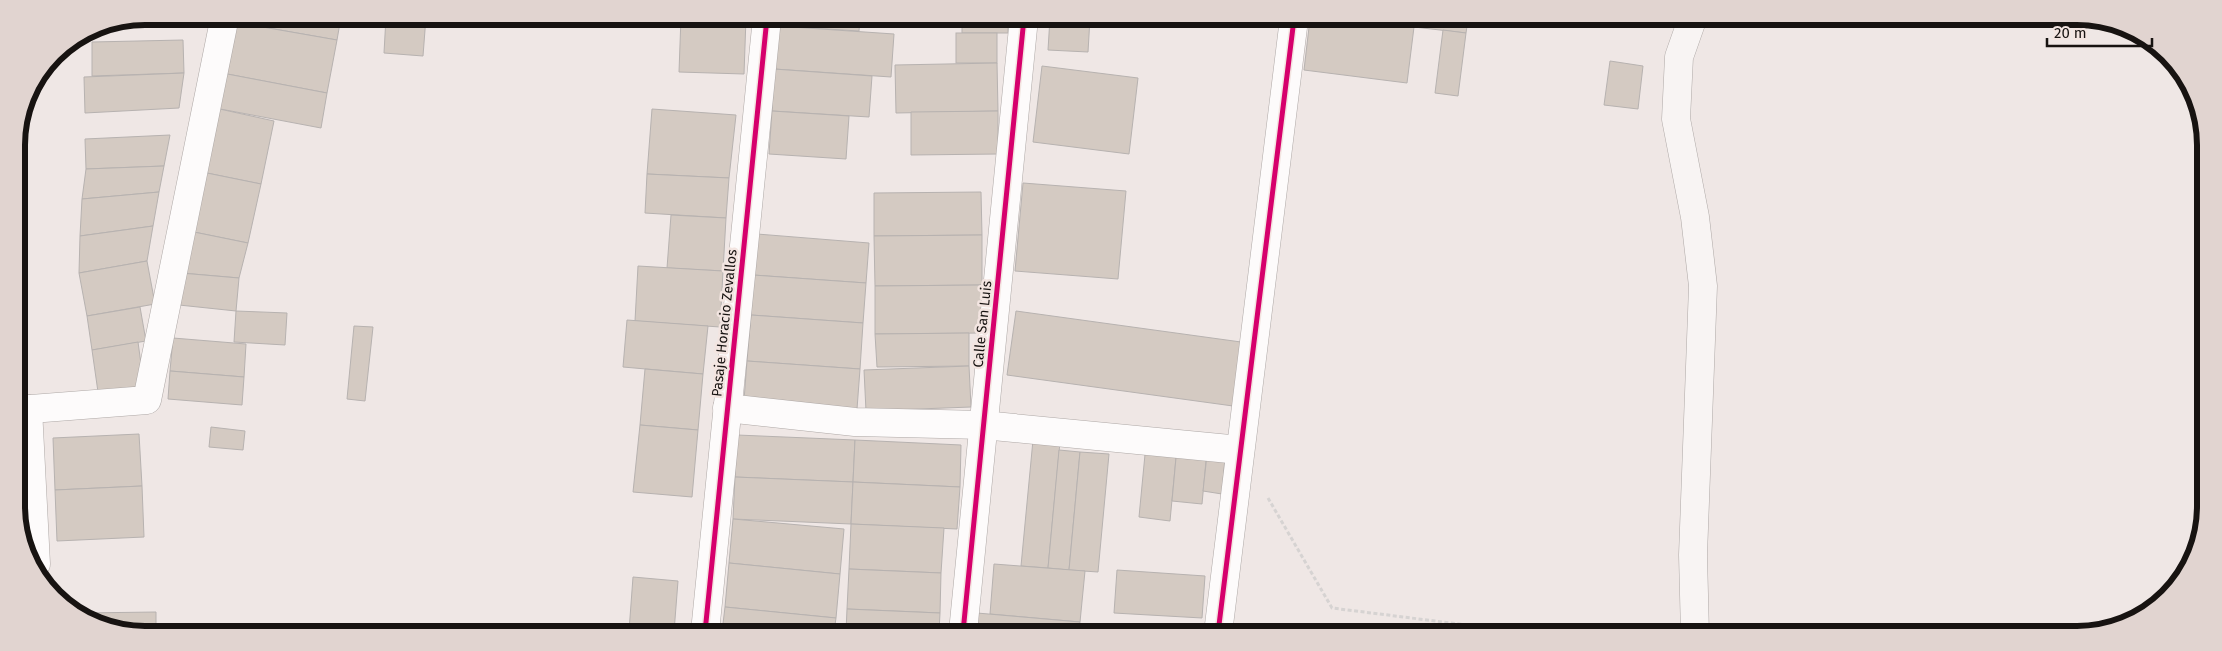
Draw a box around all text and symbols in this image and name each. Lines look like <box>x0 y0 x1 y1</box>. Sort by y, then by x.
scale bar <box>2047 15 2152 47</box>
text: 20 m <box>2054 24 2087 42</box>
street label: Pasaje Horacio Zevallos <box>708 248 741 398</box>
street label: Calle San Luis <box>969 279 996 368</box>

